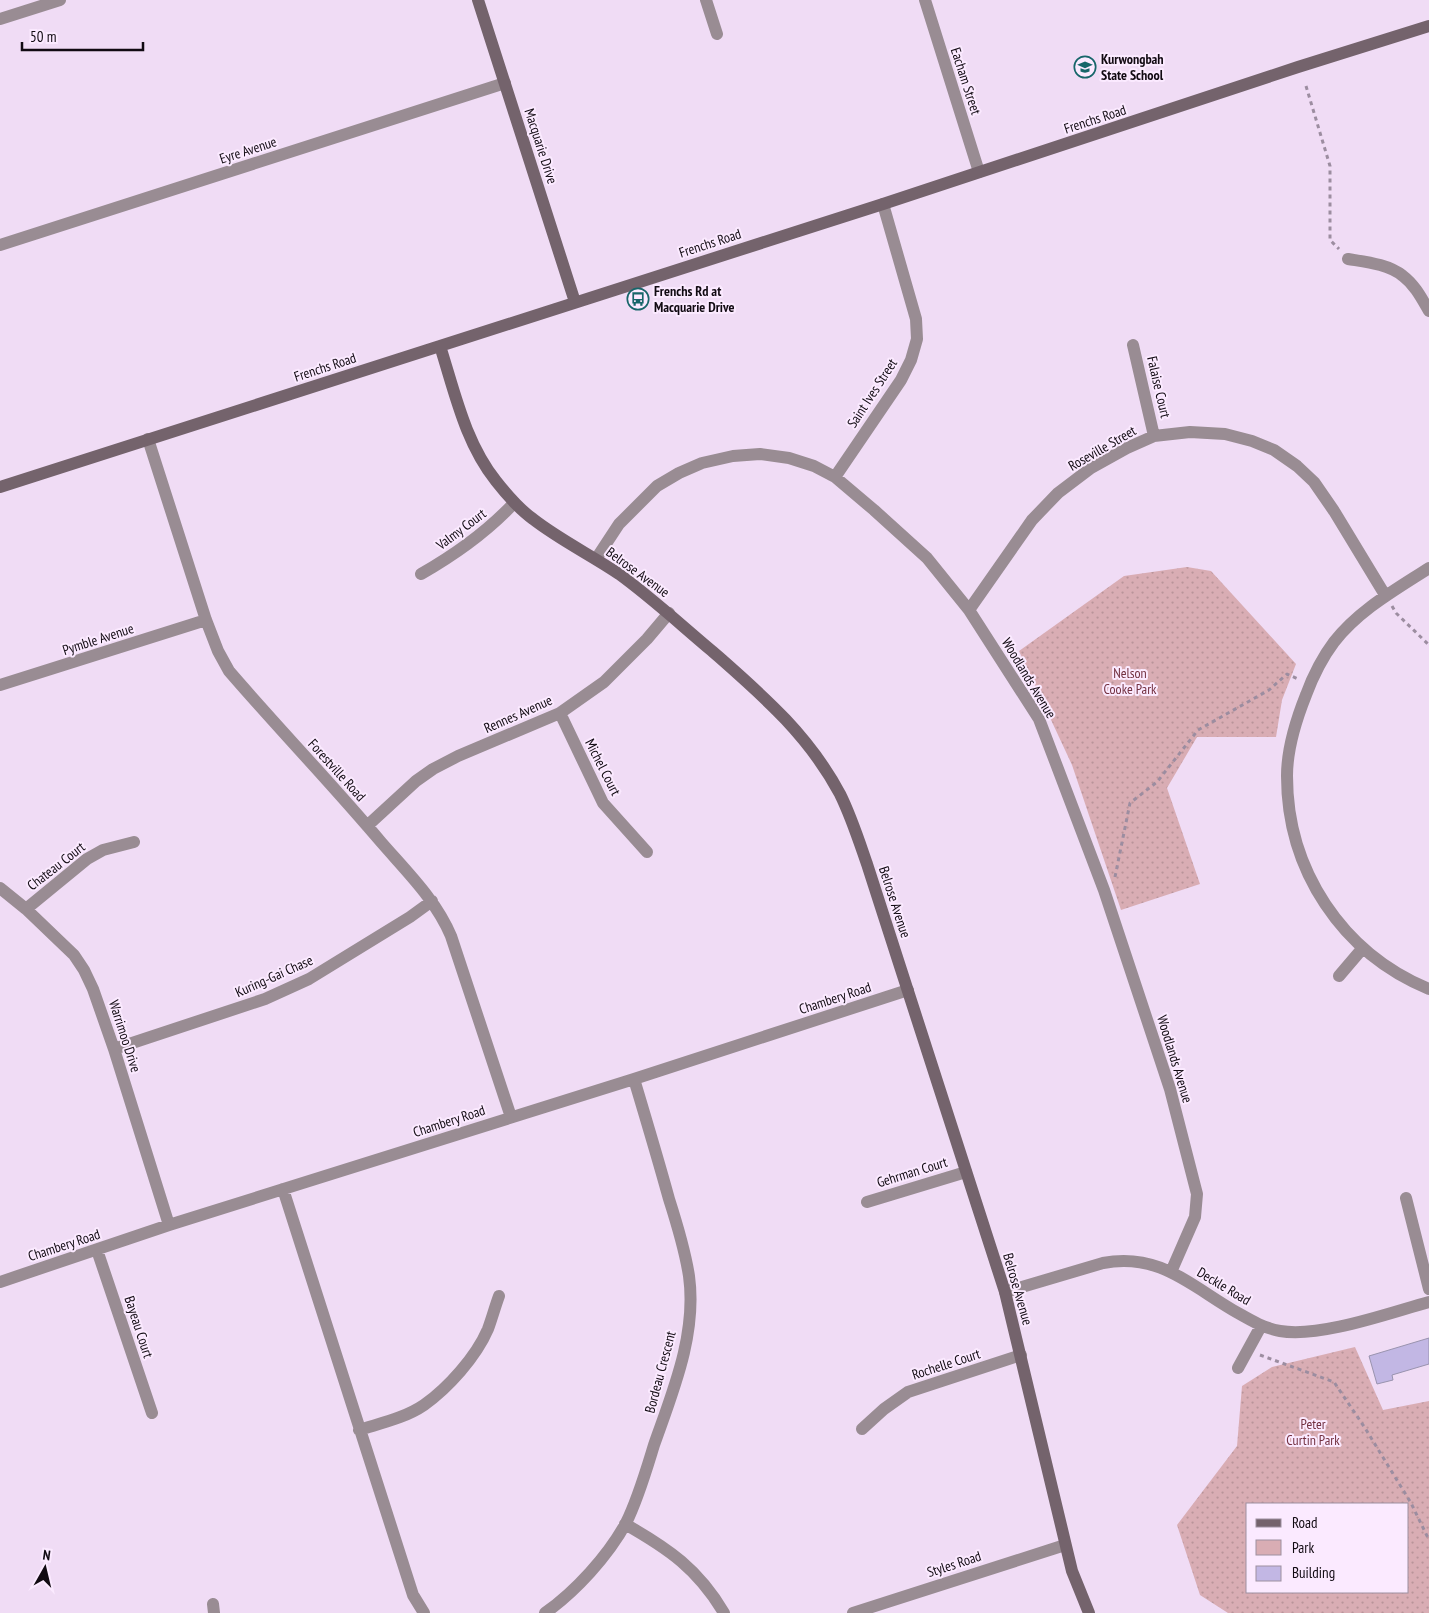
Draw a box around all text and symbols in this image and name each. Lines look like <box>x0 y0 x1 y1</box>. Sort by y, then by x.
scale bar <box>22 20 144 52</box>
text: 50 m <box>30 27 56 46</box>
street label: Eacham Street <box>947 45 985 117</box>
place label: Kurwongbah State School <box>1101 50 1164 84</box>
school or university icon: Kurwongbah State School <box>1073 55 1097 79</box>
street label: Frenchs Road <box>1062 101 1128 137</box>
street label: Macquarie Drive <box>520 106 562 186</box>
street label: Eyre Avenue <box>217 132 279 168</box>
street label: Frenchs Road <box>677 225 743 261</box>
place label: Frenchs Rd at Macquarie Drive <box>654 282 734 316</box>
bus stop icon: Frenchs Rd at Macquarie Drive <box>626 287 650 311</box>
street label: Frenchs Road <box>292 349 358 385</box>
street label: Falaise Court <box>1143 354 1175 420</box>
street label: Saint Ives Street <box>843 355 901 431</box>
street label: Roseville Street <box>1065 421 1139 475</box>
street label: Valmy Court <box>432 504 490 554</box>
street label: Belrose Avenue <box>603 543 673 601</box>
street label: Pymble Avenue <box>60 619 136 659</box>
street label: Woodlands Avenue <box>998 634 1060 722</box>
park label: Nelson Cooke Park <box>1104 664 1157 698</box>
street label: Rennes Avenue <box>481 691 555 737</box>
street label: Forestville Road <box>304 735 370 805</box>
street label: Michel Court <box>581 736 625 799</box>
street label: Chateau Court <box>23 838 89 894</box>
street label: Belrose Avenue <box>875 864 915 940</box>
street label: Kuring-Gai Chase <box>232 951 316 1001</box>
street label: Chambery Road <box>797 978 873 1018</box>
street label: Warrimoo Drive <box>105 998 145 1075</box>
street label: Woodlands Avenue <box>1153 1013 1197 1105</box>
street label: Chambery Road <box>411 1101 487 1141</box>
street label: Gehrman Court <box>875 1153 950 1191</box>
street label: Chambery Road <box>26 1225 102 1265</box>
street label: Belrose Avenue <box>999 1251 1037 1327</box>
street label: Deckle Road <box>1194 1263 1254 1309</box>
street label: Bayeau Court <box>121 1294 158 1360</box>
street label: Bordeau Crescent <box>640 1329 680 1415</box>
street label: Rochelle Court <box>910 1344 982 1383</box>
park label: Peter Curtin Park <box>1286 1415 1340 1449</box>
legend <box>1246 1503 1409 1593</box>
text: Road <box>1292 1513 1318 1532</box>
text: Park <box>1292 1538 1314 1557</box>
north arrow <box>20 1543 70 1593</box>
text: N <box>42 1546 52 1565</box>
street label: Styles Road <box>925 1547 983 1581</box>
text: Building <box>1292 1563 1335 1582</box>

